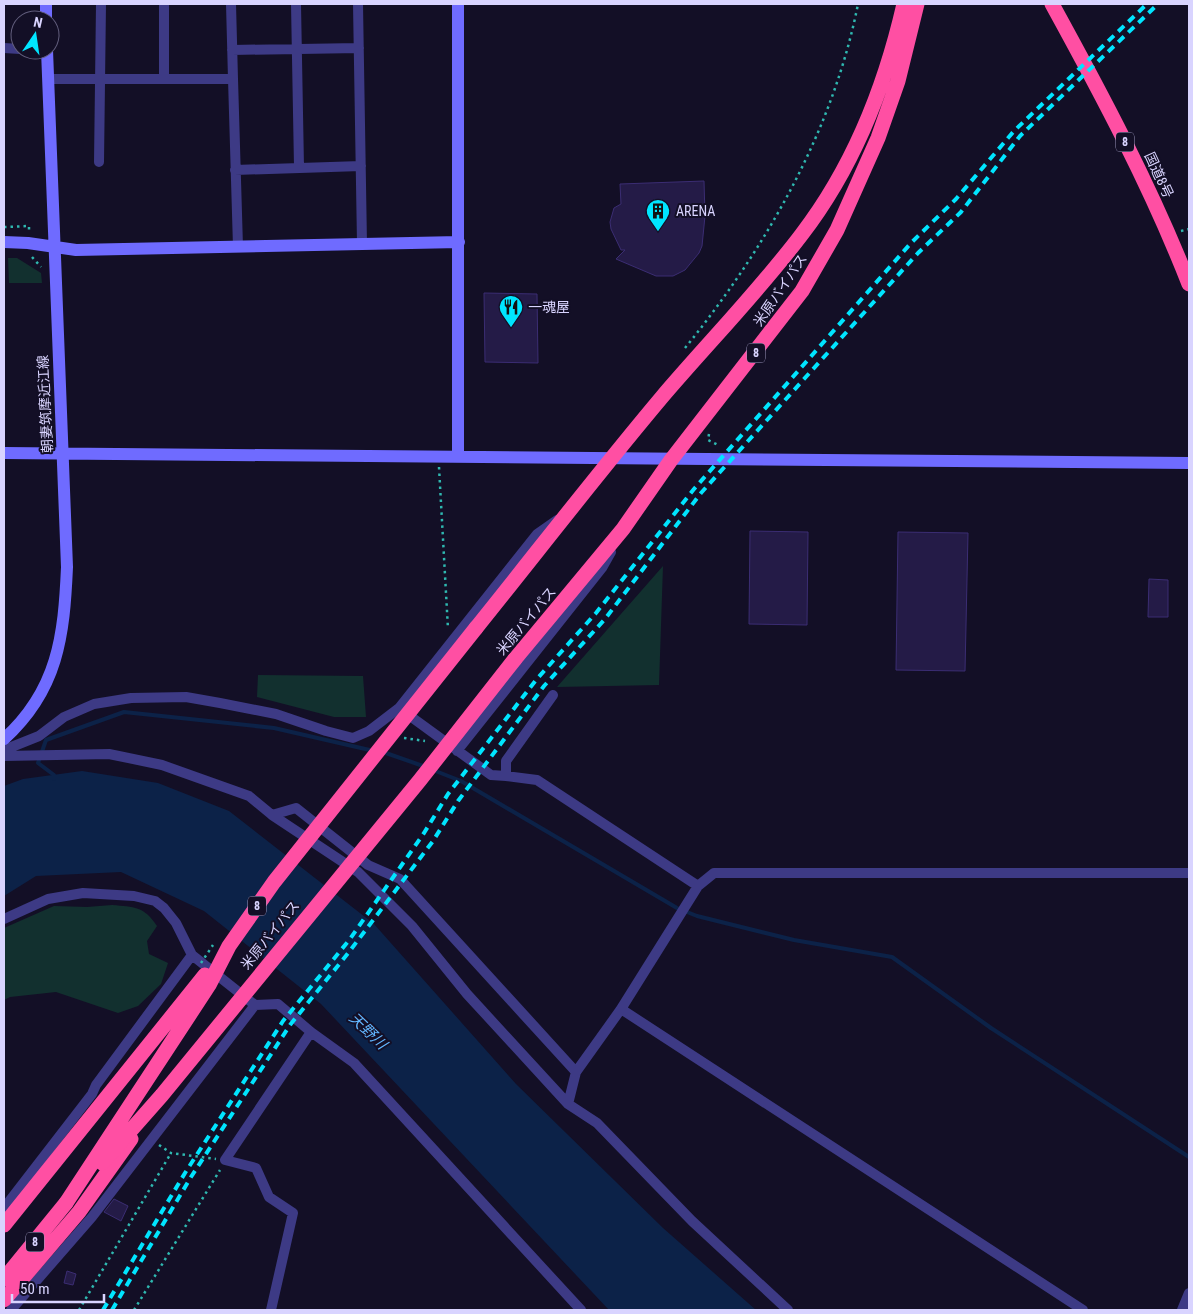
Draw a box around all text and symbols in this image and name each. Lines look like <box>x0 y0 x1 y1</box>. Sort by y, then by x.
north arrow <box>10 10 60 60</box>
text: N <box>32 14 44 31</box>
road number: 8 <box>1116 132 1134 152</box>
street label: 国道8号 <box>1141 149 1177 201</box>
building icon: ARENA <box>645 198 671 232</box>
place label: ARENA <box>676 203 715 219</box>
street label: 米原バイパス <box>750 251 810 329</box>
restaurant icon: 一魂屋 <box>498 294 524 328</box>
place label: 一魂屋 <box>528 299 570 315</box>
road number: 8 <box>747 343 765 362</box>
street label: 朝妻筑摩近江線 <box>34 355 56 453</box>
street label: 米原バイパス <box>493 584 559 658</box>
road number: 8 <box>248 896 266 916</box>
street label: 米原バイパス <box>237 897 303 973</box>
water label: 天野川 <box>346 1009 392 1054</box>
road number: 8 <box>26 1232 44 1252</box>
scale bar <box>12 1272 105 1304</box>
text: 50 m <box>20 1280 50 1298</box>

